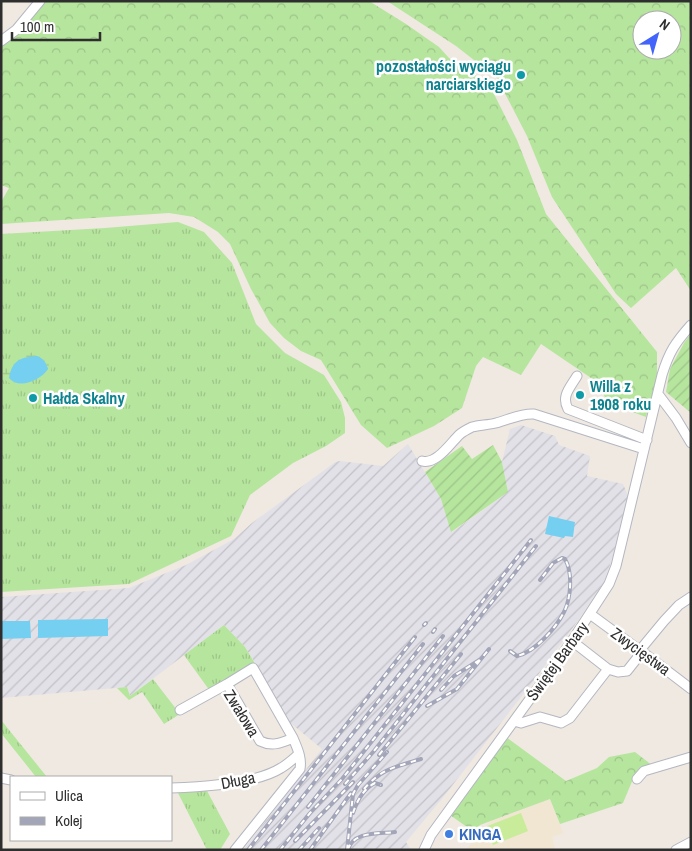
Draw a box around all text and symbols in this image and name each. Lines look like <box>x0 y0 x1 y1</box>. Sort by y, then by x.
scale bar <box>12 10 100 42</box>
north arrow <box>632 10 682 60</box>
text: N <box>656 15 674 34</box>
text: 100 m <box>20 16 54 37</box>
place label: pozostałości wyciągu narciarskiego <box>376 55 511 95</box>
marker: pozostałości wyciągu narciarskiego <box>515 69 527 81</box>
place label: Willa z 1908 roku <box>590 375 651 415</box>
place label: Hałda Skalny <box>43 387 125 409</box>
marker: Willa z 1908 roku <box>574 389 586 401</box>
marker: Hałda Skalny <box>27 392 39 404</box>
street label: Świętej Barbary <box>521 617 593 705</box>
street label: Zwycięstwa <box>607 622 676 680</box>
street label: Zwałowa <box>219 685 265 741</box>
street label: Długa <box>219 766 258 794</box>
legend <box>10 776 172 841</box>
text: Ulica <box>55 785 83 806</box>
text: Kolej <box>55 810 82 831</box>
place label: KINGA <box>459 823 502 845</box>
marker: KINGA <box>443 828 455 840</box>

